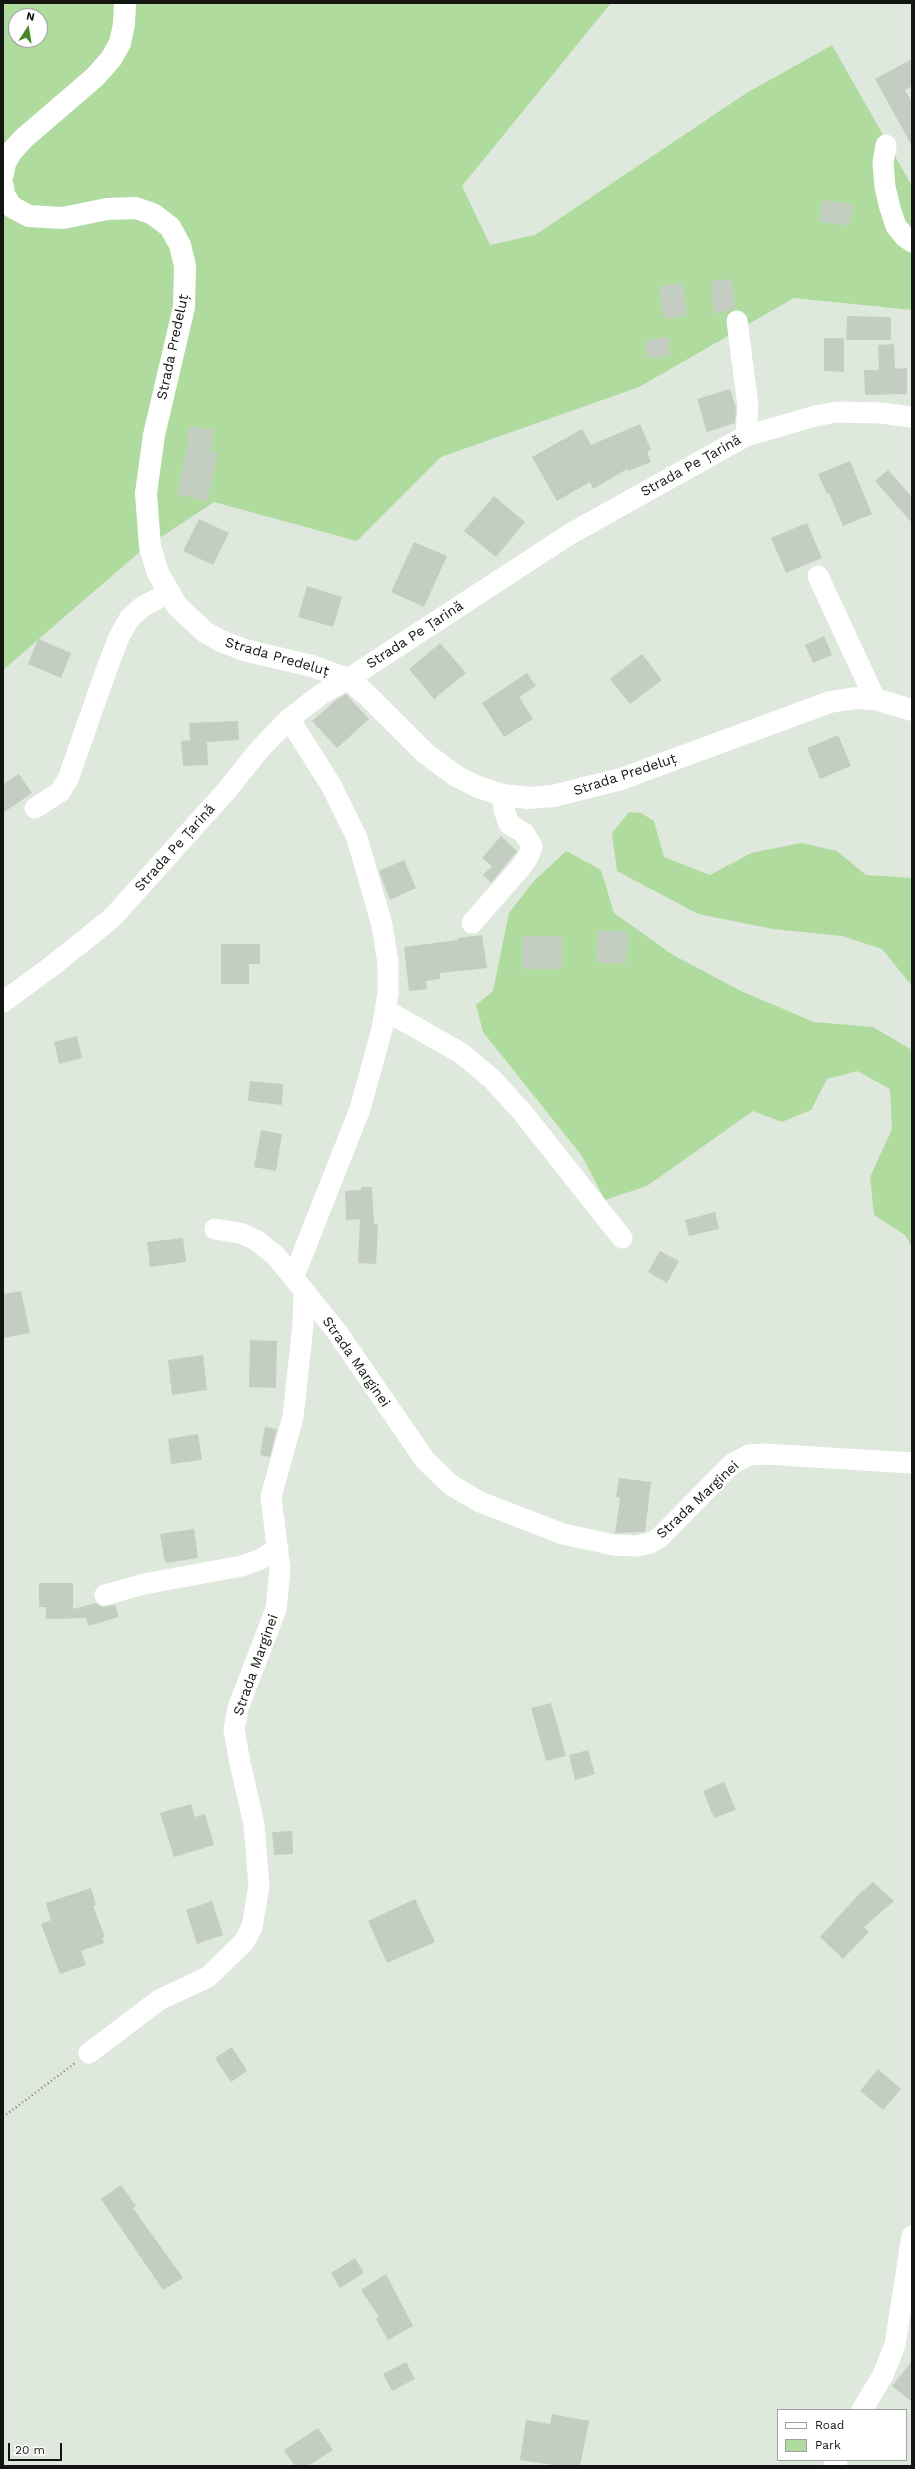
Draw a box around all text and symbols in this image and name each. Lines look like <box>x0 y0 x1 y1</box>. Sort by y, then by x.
north arrow <box>8 8 48 48</box>
text: N <box>25 10 36 24</box>
street label: Strada Predeluț <box>154 293 192 401</box>
street label: Strada Pe Țarină <box>638 432 744 500</box>
street label: Strada Pe Țarină <box>363 597 467 673</box>
street label: Strada Predeluț <box>223 634 331 680</box>
street label: Strada Predeluț <box>571 750 679 800</box>
street label: Strada Pe Țarină <box>131 801 219 895</box>
street label: Strada Marginei <box>319 1314 393 1410</box>
street label: Strada Marginei <box>653 1458 743 1542</box>
street label: Strada Marginei <box>230 1612 282 1718</box>
legend <box>777 2409 907 2461</box>
text: Road <box>815 2418 844 2432</box>
scale bar <box>10 2435 64 2461</box>
text: Park <box>815 2438 841 2452</box>
text: 20 m <box>15 2443 45 2457</box>

